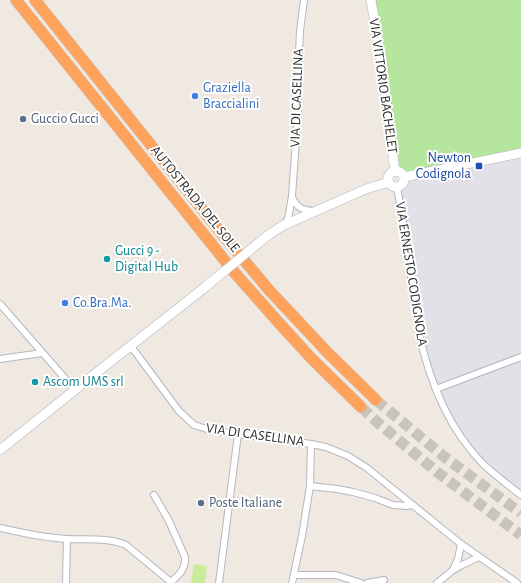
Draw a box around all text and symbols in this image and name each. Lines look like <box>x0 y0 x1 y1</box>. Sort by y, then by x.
street label: VIA VITTORIO BACHELET <box>367 17 399 155</box>
street label: VIA DI CASELLINA <box>288 48 306 148</box>
place label: Graziella Braccialini <box>203 81 259 111</box>
marker: Graziella Braccialini <box>190 91 200 101</box>
place label: Guccio Gucci <box>31 112 99 126</box>
marker: Guccio Gucci <box>18 114 28 124</box>
street label: AUTOSTRADA DEL SOLE <box>148 143 242 255</box>
place label: Newton Codignola <box>416 151 472 181</box>
marker: Newton Codignola <box>474 161 484 171</box>
street label: VIA ERNESTO CODIGNOLA <box>393 201 429 347</box>
place label: Gucci 9 - Digital Hub <box>115 244 178 274</box>
marker: Gucci 9 - Digital Hub <box>102 254 112 264</box>
place label: Co.Bra.Ma. <box>73 296 131 310</box>
marker: Co.Bra.Ma. <box>60 298 70 308</box>
place label: Ascom UMS srl <box>43 375 124 389</box>
marker: Ascom UMS srl <box>30 377 40 387</box>
street label: VIA DI CASELLINA <box>205 421 305 449</box>
place label: Poste Italiane <box>209 496 282 510</box>
marker: Poste Italiane <box>196 498 206 508</box>

